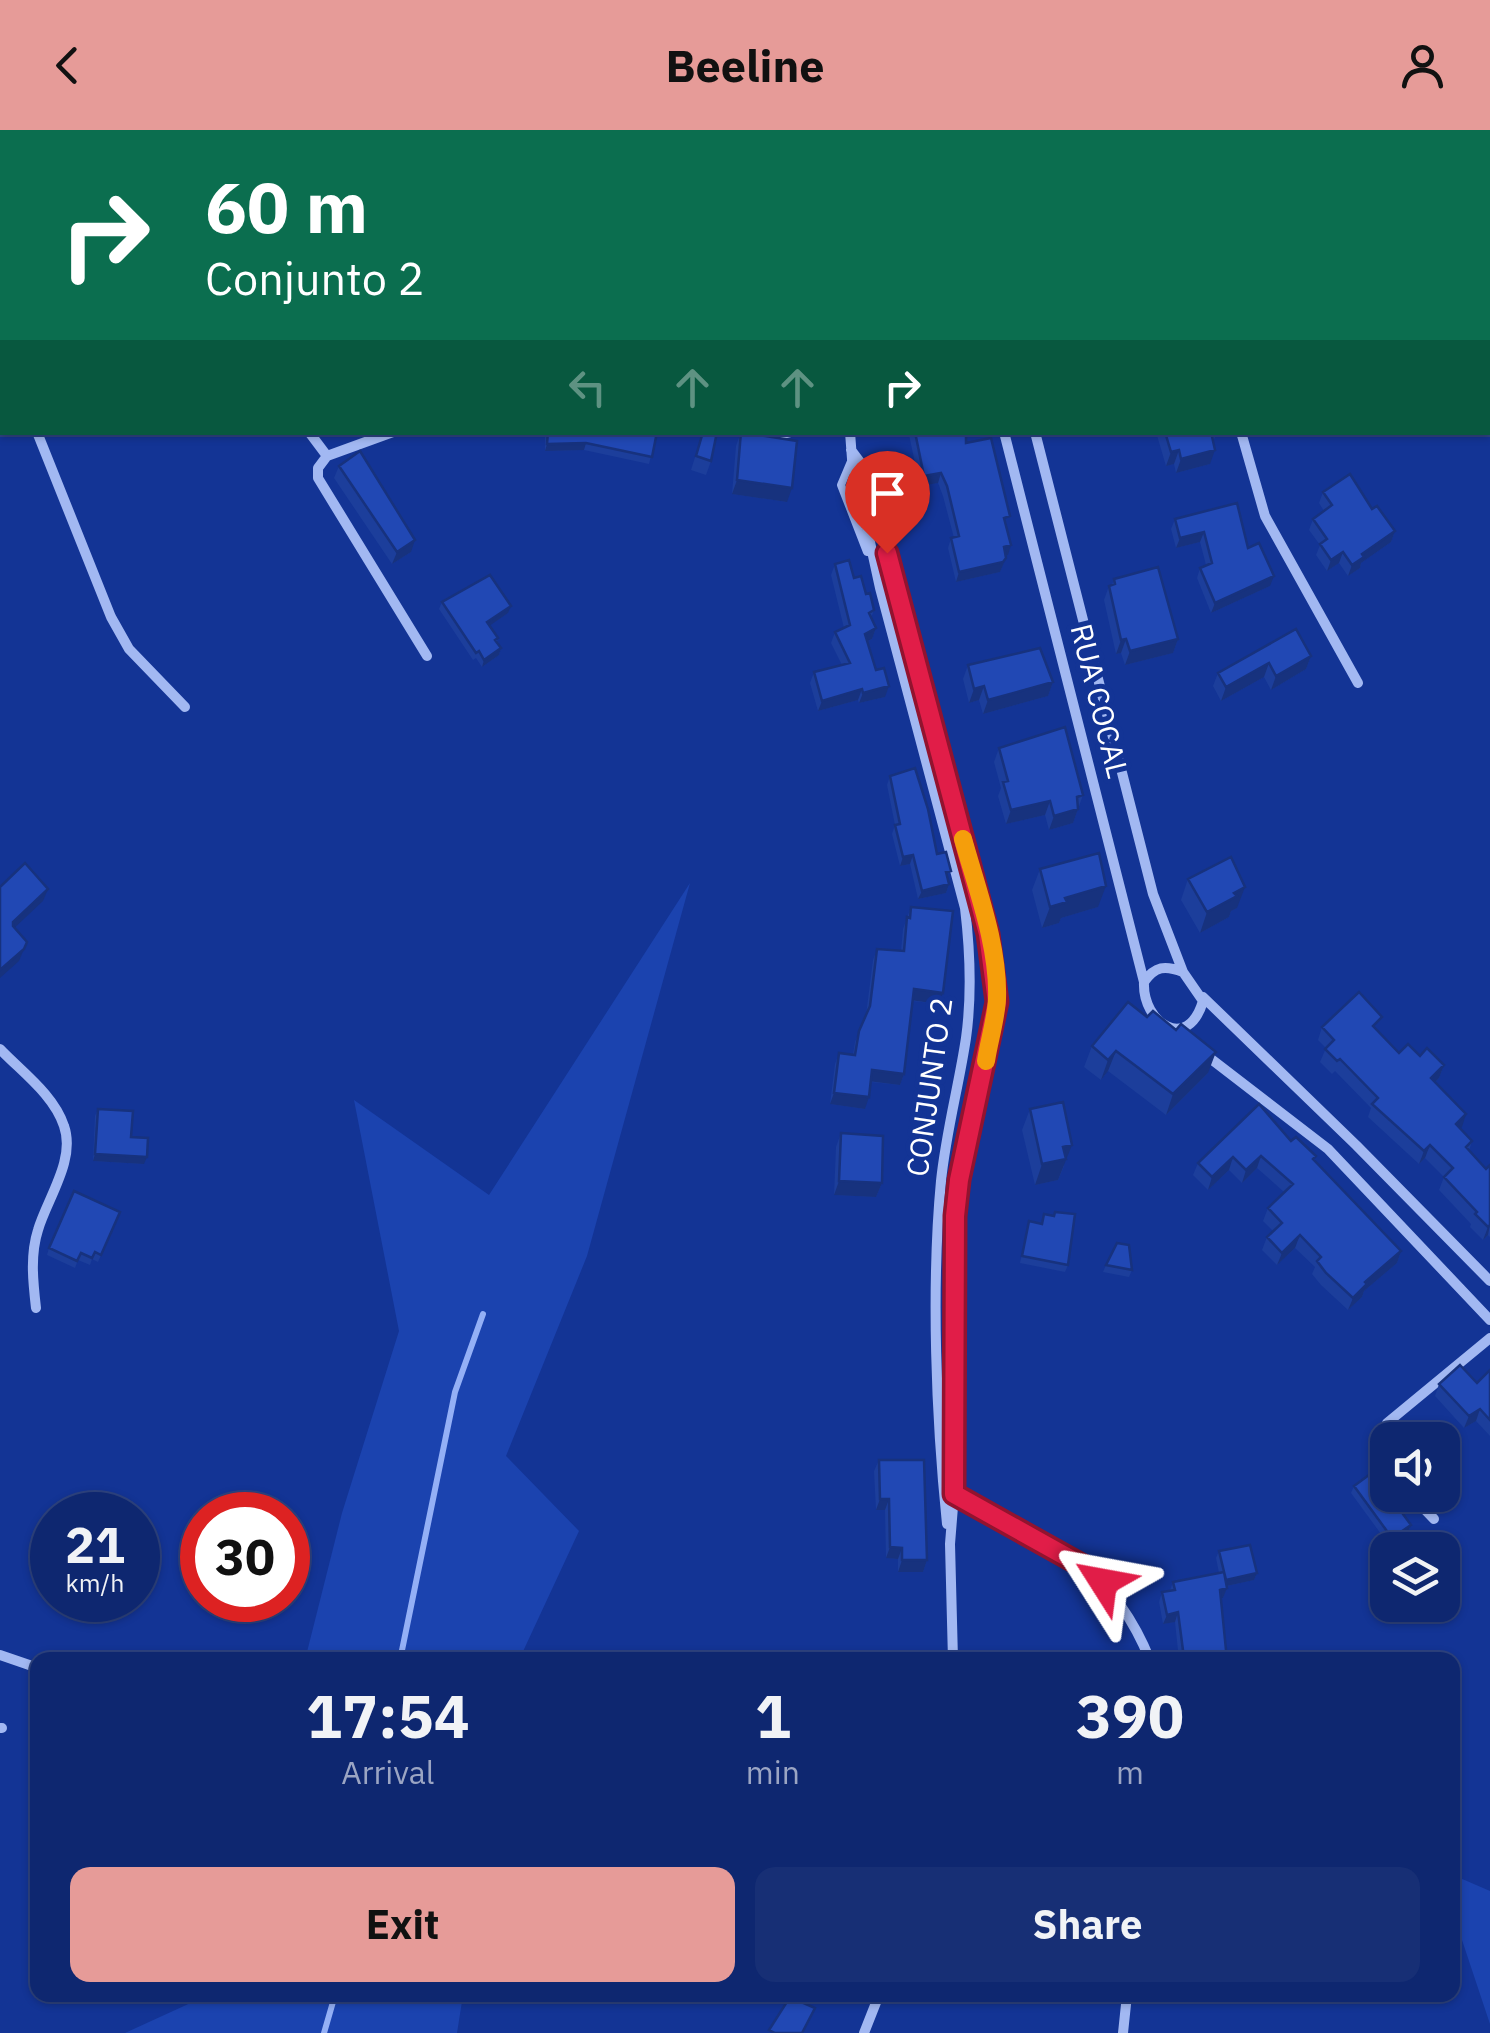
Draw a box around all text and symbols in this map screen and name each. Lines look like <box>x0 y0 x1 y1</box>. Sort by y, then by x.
text: Beeline <box>665 36 825 94</box>
icon: back <box>40 38 95 93</box>
icon: person <box>1395 38 1450 93</box>
text: 60 m <box>205 161 368 252</box>
icon: right <box>40 170 170 300</box>
text: Conjunto 2 <box>205 249 425 307</box>
icon: left <box>560 360 615 415</box>
icon: ahead <box>665 360 720 415</box>
icon: ahead <box>770 360 825 415</box>
icon: right <box>875 360 930 415</box>
pin <box>845 451 930 554</box>
icon: arrive <box>860 466 915 521</box>
street label: RUA COCAL <box>1062 620 1138 782</box>
street label: CONJUNTO 2 <box>897 995 960 1179</box>
map controls <box>1370 1422 1460 1622</box>
button: sound <box>1370 1422 1460 1512</box>
speed limit sign: 30 <box>180 1492 310 1622</box>
text: 21 <box>65 1512 125 1577</box>
position arrow <box>1051 1530 1155 1634</box>
button: layers <box>1370 1532 1460 1622</box>
text: km/h <box>66 1566 124 1599</box>
text: 17:54 <box>306 1676 470 1755</box>
text: 1 <box>755 1676 791 1755</box>
text: 390 <box>1076 1676 1184 1755</box>
text: Arrival <box>341 1751 435 1793</box>
text: min <box>746 1751 800 1793</box>
text: m <box>1116 1751 1144 1793</box>
button: Exit <box>70 1867 735 1982</box>
button: Share <box>755 1867 1420 1982</box>

